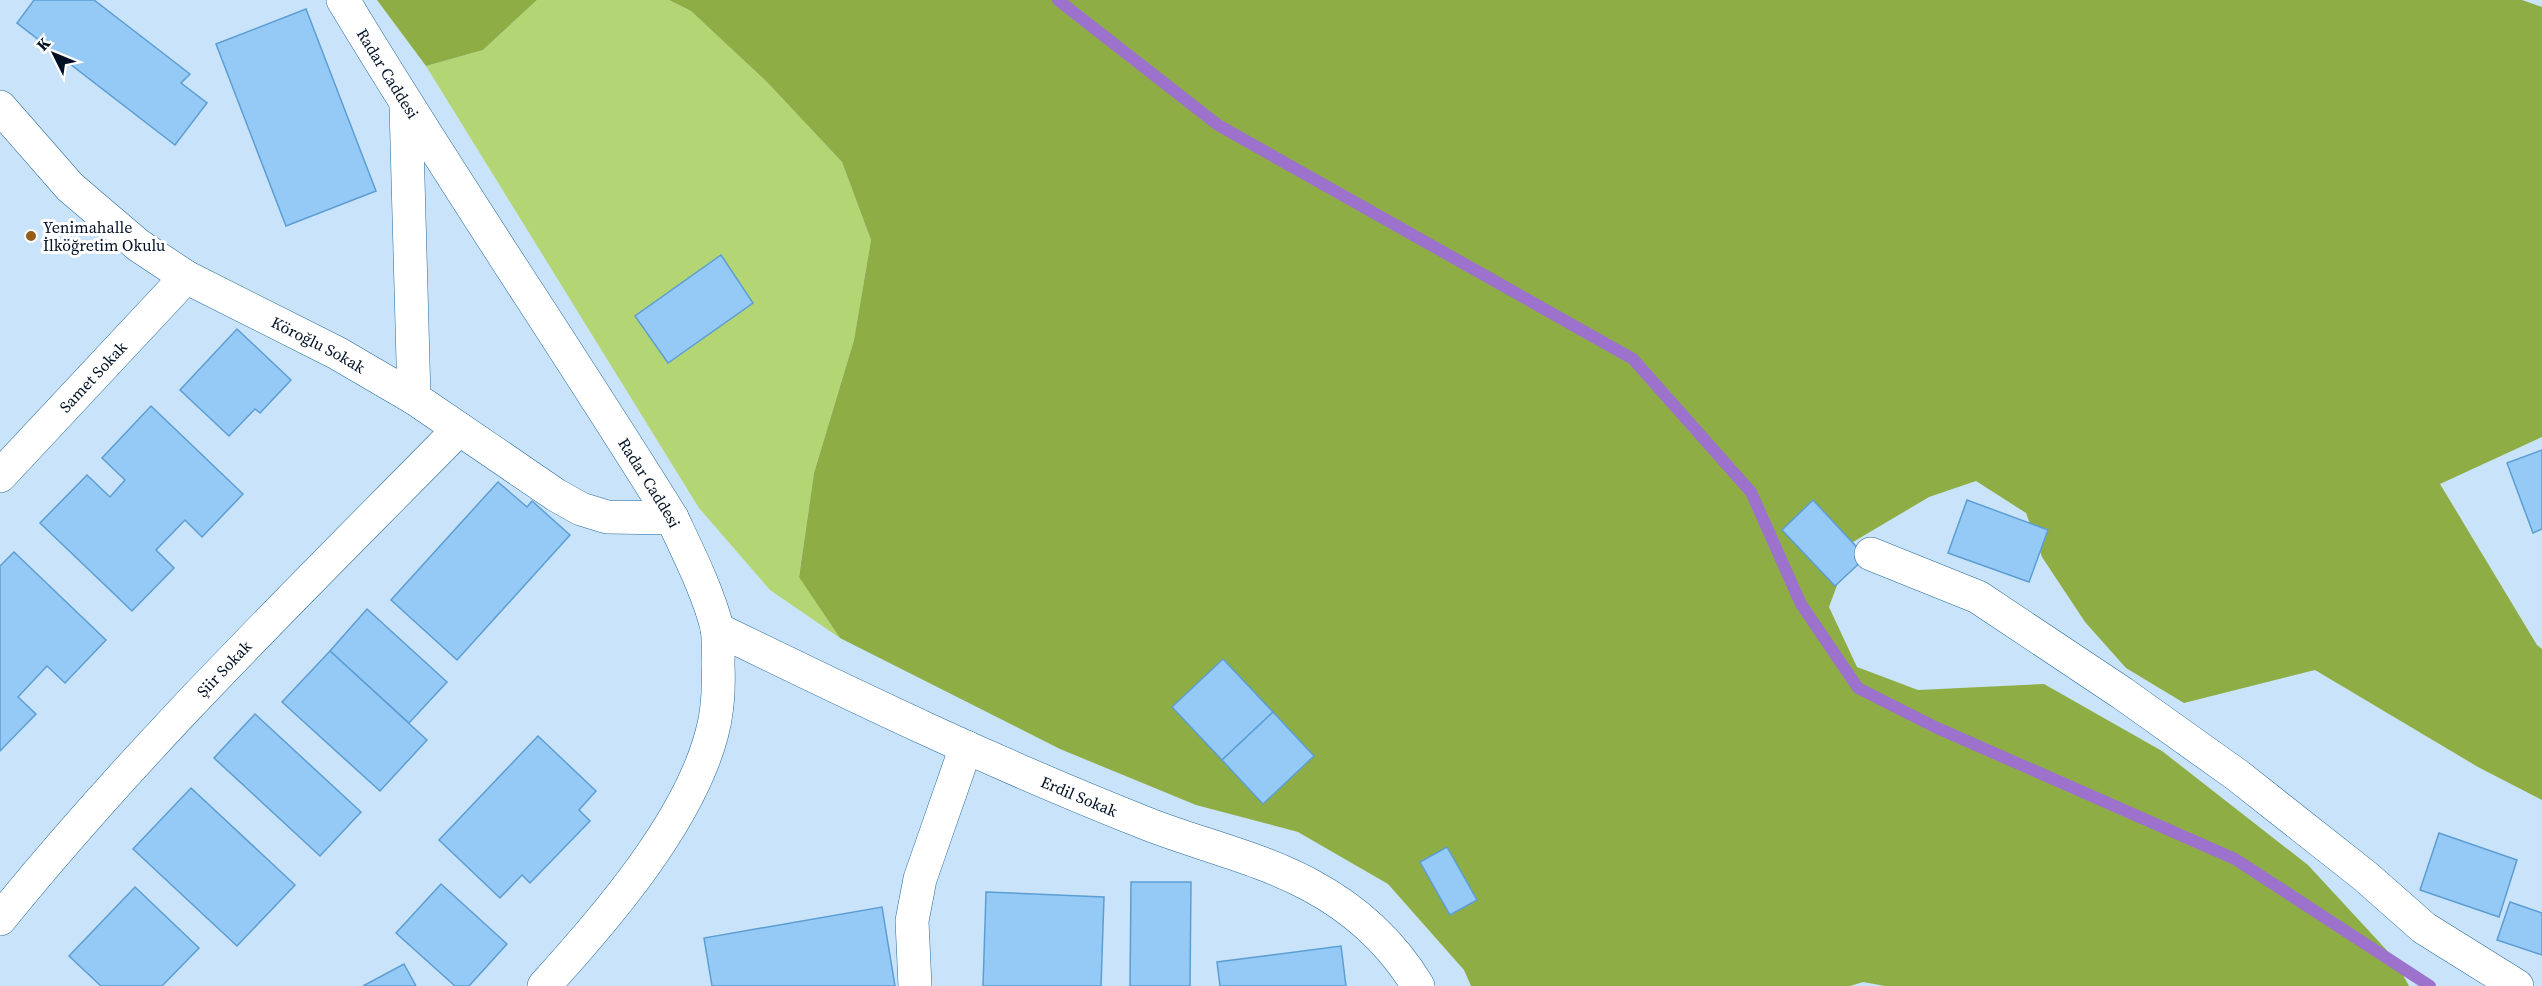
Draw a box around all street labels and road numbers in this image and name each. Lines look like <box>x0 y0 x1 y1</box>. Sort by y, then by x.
street label: Radar Caddesi <box>352 24 424 123</box>
street label: Köroğlu Sokak <box>268 311 370 378</box>
street label: Samet Sokak <box>54 336 132 417</box>
street label: Radar Caddesi <box>613 433 686 531</box>
street label: Şiir Sokak <box>191 635 256 702</box>
street label: Erdil Sokak <box>1037 770 1121 822</box>

